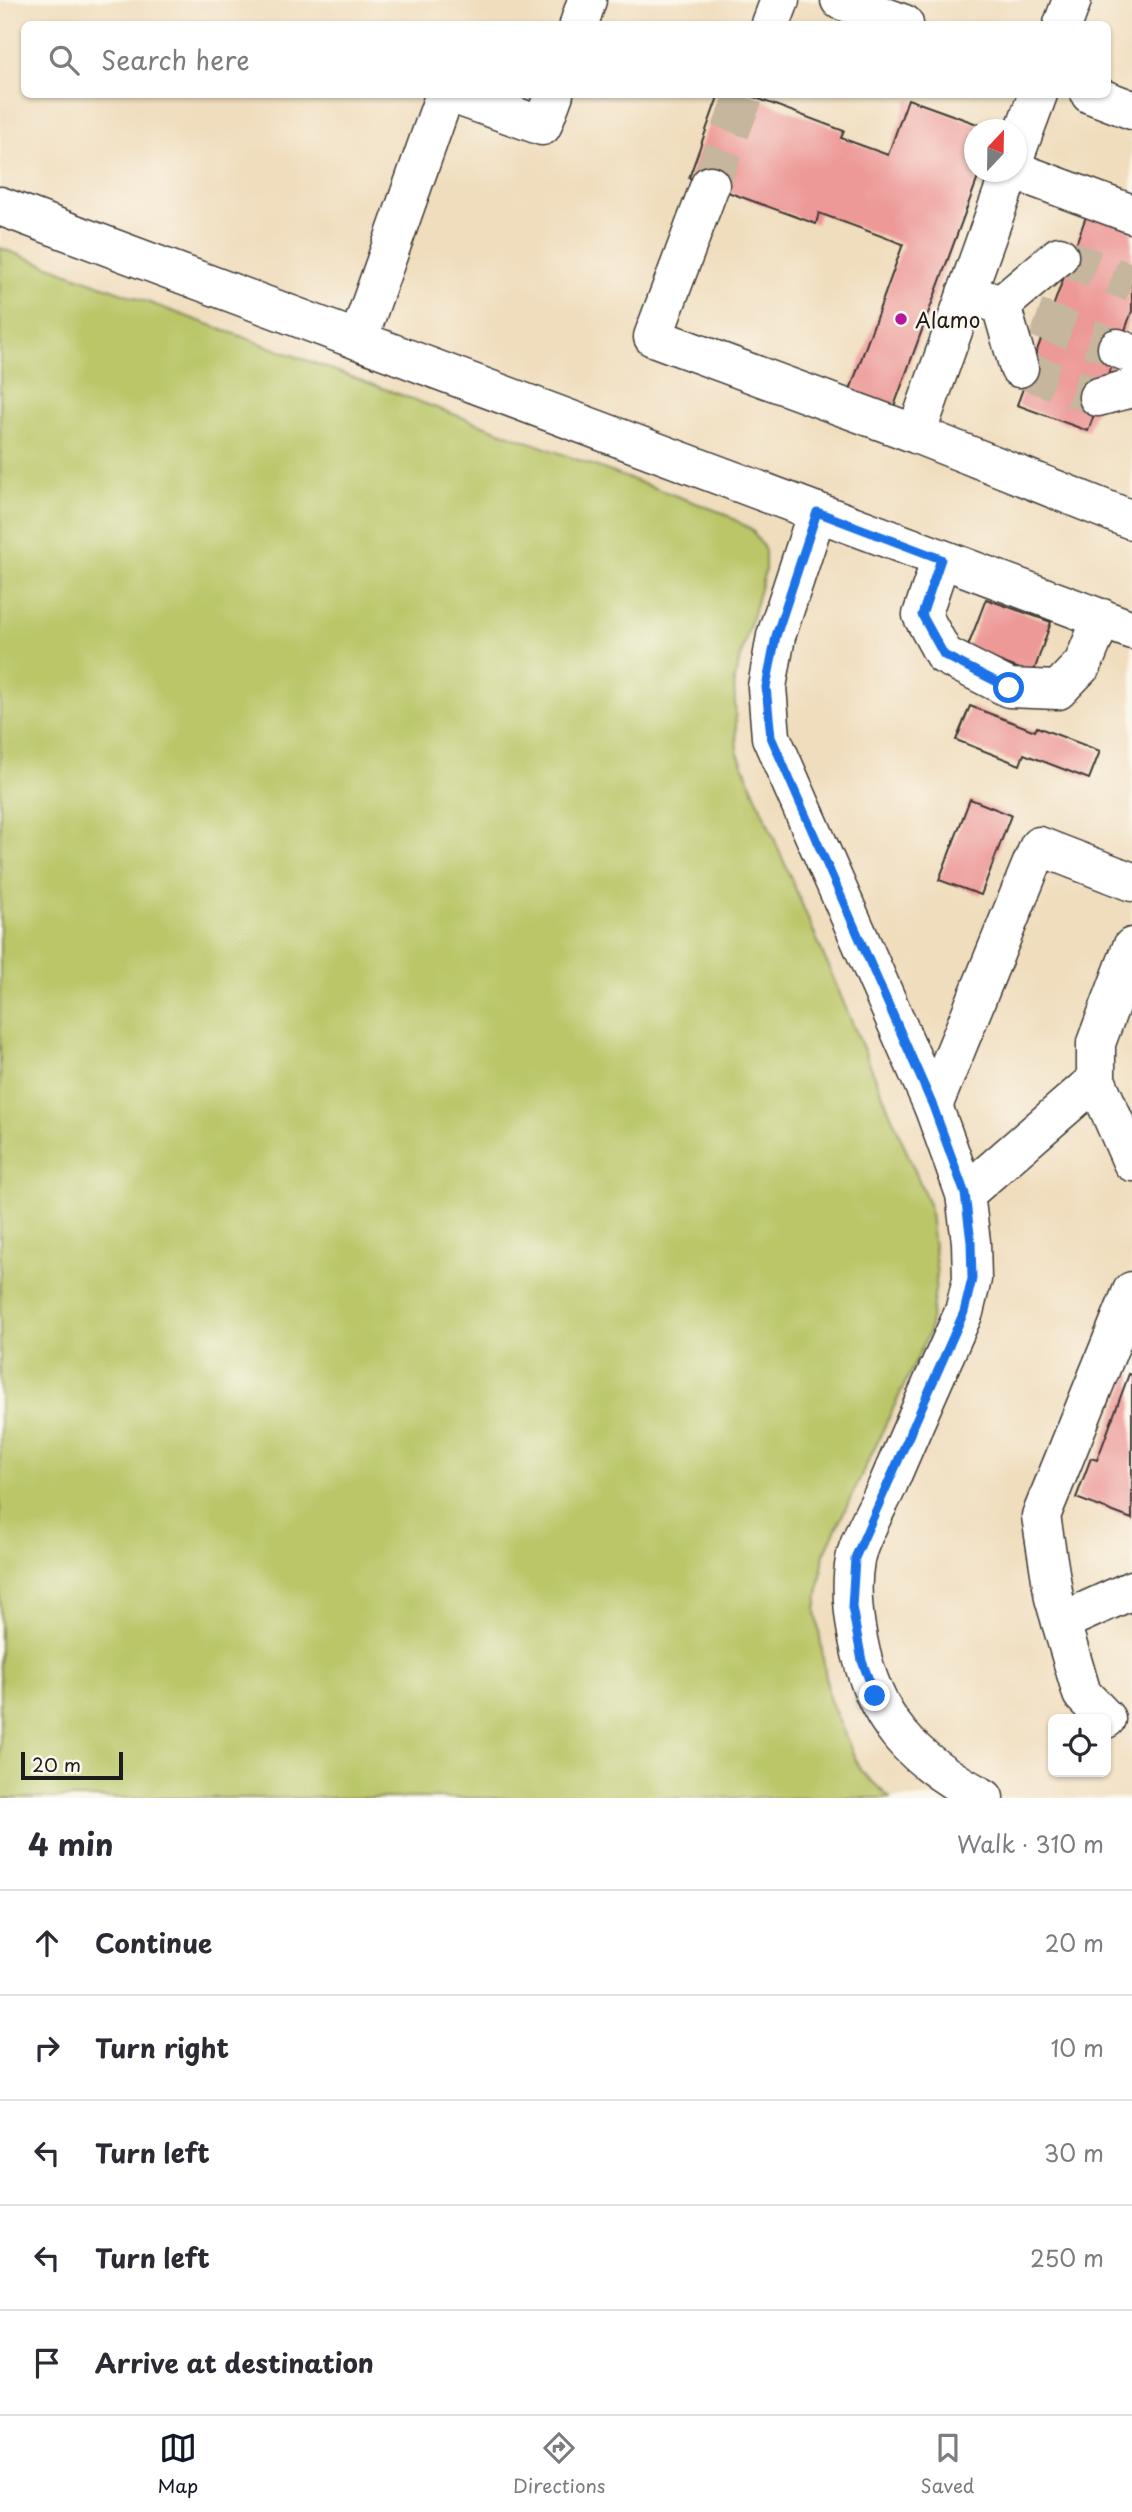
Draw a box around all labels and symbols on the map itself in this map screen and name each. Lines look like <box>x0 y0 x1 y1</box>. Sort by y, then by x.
north arrow <box>964 119 1027 182</box>
place label: Alamo <box>915 303 980 335</box>
marker: Alamo <box>893 311 909 327</box>
route start <box>993 672 1024 703</box>
route end <box>859 1680 890 1711</box>
scale bar <box>21 1749 122 1781</box>

